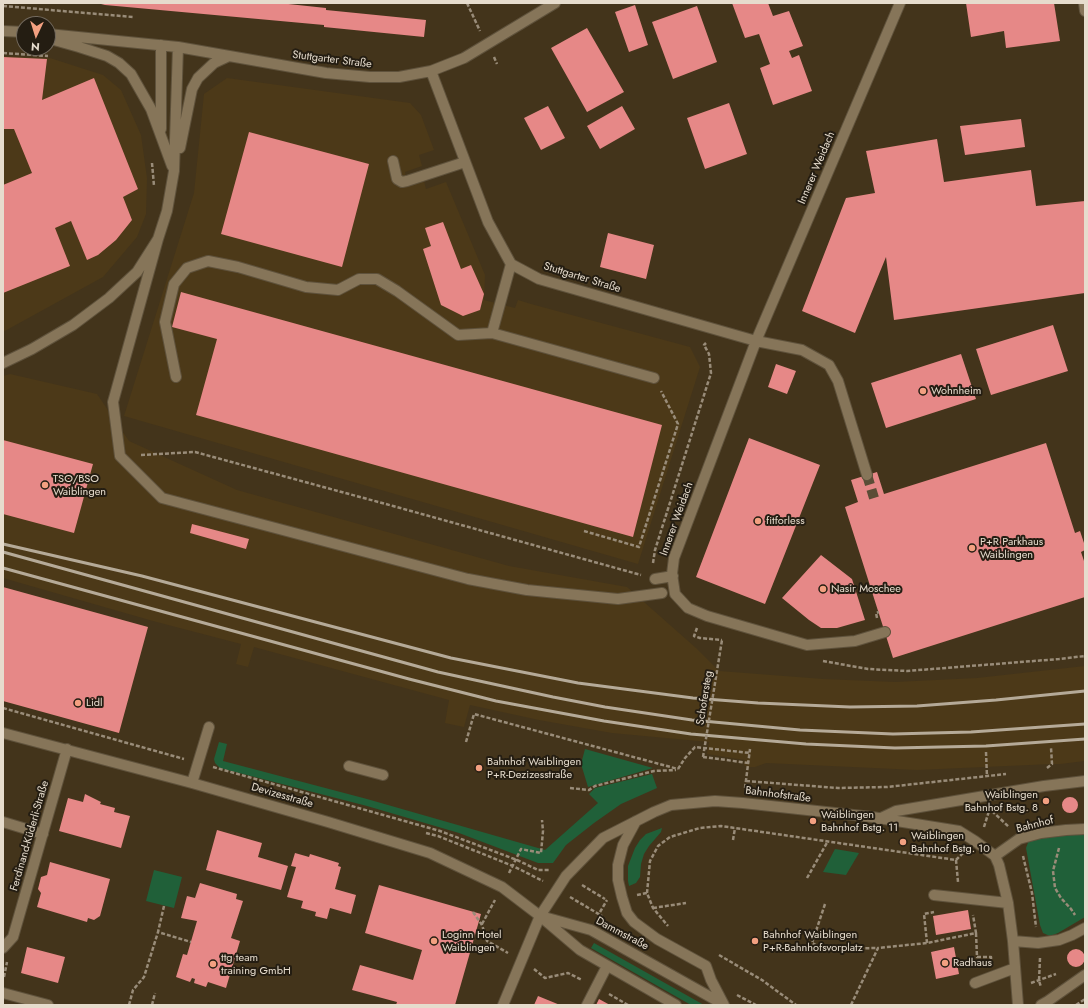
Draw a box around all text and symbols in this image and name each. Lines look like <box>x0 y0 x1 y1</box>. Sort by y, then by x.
north arrow <box>16 16 56 56</box>
text: N <box>30 39 40 55</box>
street label: Stuttgarter Straße <box>291 49 373 71</box>
street label: Innerer Weidach <box>796 130 838 206</box>
street label: Stuttgarter Straße <box>542 260 622 296</box>
place label: Wohnheim <box>931 384 981 398</box>
marker: Wohnheim <box>918 386 928 396</box>
place label: TSO/BSO Waiblingen <box>53 472 106 498</box>
marker: TSO/BSO Waiblingen <box>40 480 50 490</box>
street label: Innerer Weidach <box>658 480 696 558</box>
place label: fitforless <box>766 514 805 528</box>
marker: fitforless <box>753 516 763 526</box>
place label: P+R Parkhaus Waiblingen <box>980 535 1043 561</box>
marker: P+R Parkhaus Waiblingen <box>967 543 977 553</box>
place label: Nasir Moschee <box>831 582 901 596</box>
marker: Nasir Moschee <box>818 584 828 594</box>
street label: Schofersteg <box>694 670 716 726</box>
place label: Lidl <box>86 696 103 710</box>
marker: Lidl <box>73 698 83 708</box>
place label: Bahnhof Waiblingen P+R-Dezizesstraße <box>487 755 581 781</box>
marker: Bahnhof Waiblingen P+R-Dezizesstraße <box>474 763 484 773</box>
street label: Ferdinand-Küderli-Straße <box>8 779 52 893</box>
street label: Devizesstraße <box>250 781 314 811</box>
street label: Bahnhofstraße <box>744 784 812 806</box>
place label: Waiblingen Bahnhof Bstg. 8 <box>965 788 1038 814</box>
marker: Waiblingen Bahnhof Bstg. 8 <box>1041 796 1051 806</box>
place label: Waiblingen Bahnhof Bstg. 11 <box>821 808 898 834</box>
street label: Bahnhof <box>1015 814 1055 836</box>
marker: Waiblingen Bahnhof Bstg. 11 <box>808 816 818 826</box>
place label: Waiblingen Bahnhof Bstg. 10 <box>911 829 990 855</box>
marker: Waiblingen Bahnhof Bstg. 10 <box>898 837 908 847</box>
street label: Dammstraße <box>593 915 651 953</box>
place label: Loginn Hotel Waiblingen <box>442 928 502 954</box>
place label: Bahnhof Waiblingen P+R-Bahnhofsvorplatz <box>763 928 863 954</box>
marker: Loginn Hotel Waiblingen <box>429 936 439 946</box>
marker: Bahnhof Waiblingen P+R-Bahnhofsvorplatz <box>750 936 760 946</box>
place label: ttg team training GmbH <box>221 951 291 977</box>
place label: Radhaus <box>953 956 992 970</box>
marker: Radhaus <box>940 958 950 968</box>
marker: ttg team training GmbH <box>208 959 218 969</box>

